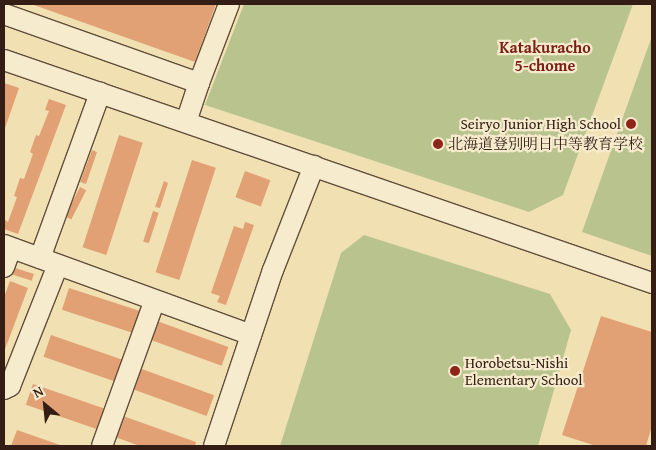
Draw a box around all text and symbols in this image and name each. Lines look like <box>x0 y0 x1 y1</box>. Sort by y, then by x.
district label: Katakuracho 5-chome <box>499 37 591 75</box>
place label: Seiryo Junior High School <box>460 115 621 133</box>
marker: Seiryo Junior High School <box>625 118 637 130</box>
place label: 北海道登別明日中等教育学校 <box>448 135 643 153</box>
marker: 北海道登別明日中等教育学校 <box>432 138 444 150</box>
place label: Horobetsu-Nishi Elementary School <box>465 353 583 388</box>
marker: Horobetsu-Nishi Elementary School <box>449 365 461 377</box>
north arrow <box>20 380 70 430</box>
text: N <box>29 381 47 403</box>

